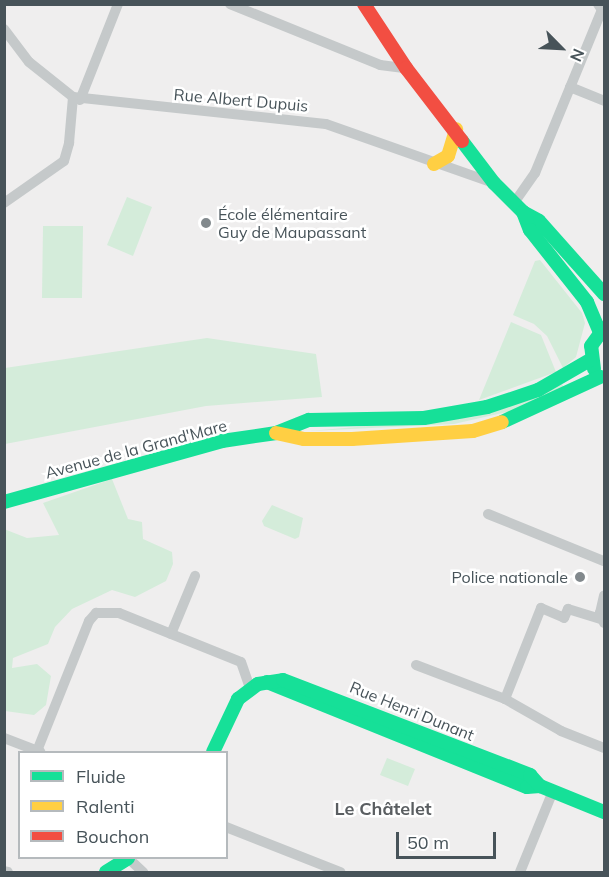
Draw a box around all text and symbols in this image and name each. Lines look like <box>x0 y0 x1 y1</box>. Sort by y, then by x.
north arrow <box>531 18 591 78</box>
text: N <box>566 46 589 65</box>
street label: Rue Albert Dupuis <box>173 85 309 115</box>
place label: École élémentaire Guy de Maupassant <box>218 204 366 242</box>
marker: École élémentaire Guy de Maupassant <box>199 216 213 230</box>
street label: Avenue de la Grand'Mare <box>43 415 229 483</box>
place label: Police nationale <box>452 567 568 587</box>
marker: Police nationale <box>573 570 587 584</box>
street label: Rue Henri Dunant <box>347 677 477 745</box>
legend <box>18 751 228 859</box>
text: Fluide <box>76 765 126 788</box>
text: Ralenti <box>76 795 134 818</box>
district label: Le Châtelet <box>334 798 432 820</box>
scale bar <box>399 820 500 858</box>
text: Bouchon <box>76 825 149 848</box>
text: 50 m <box>407 831 449 854</box>

